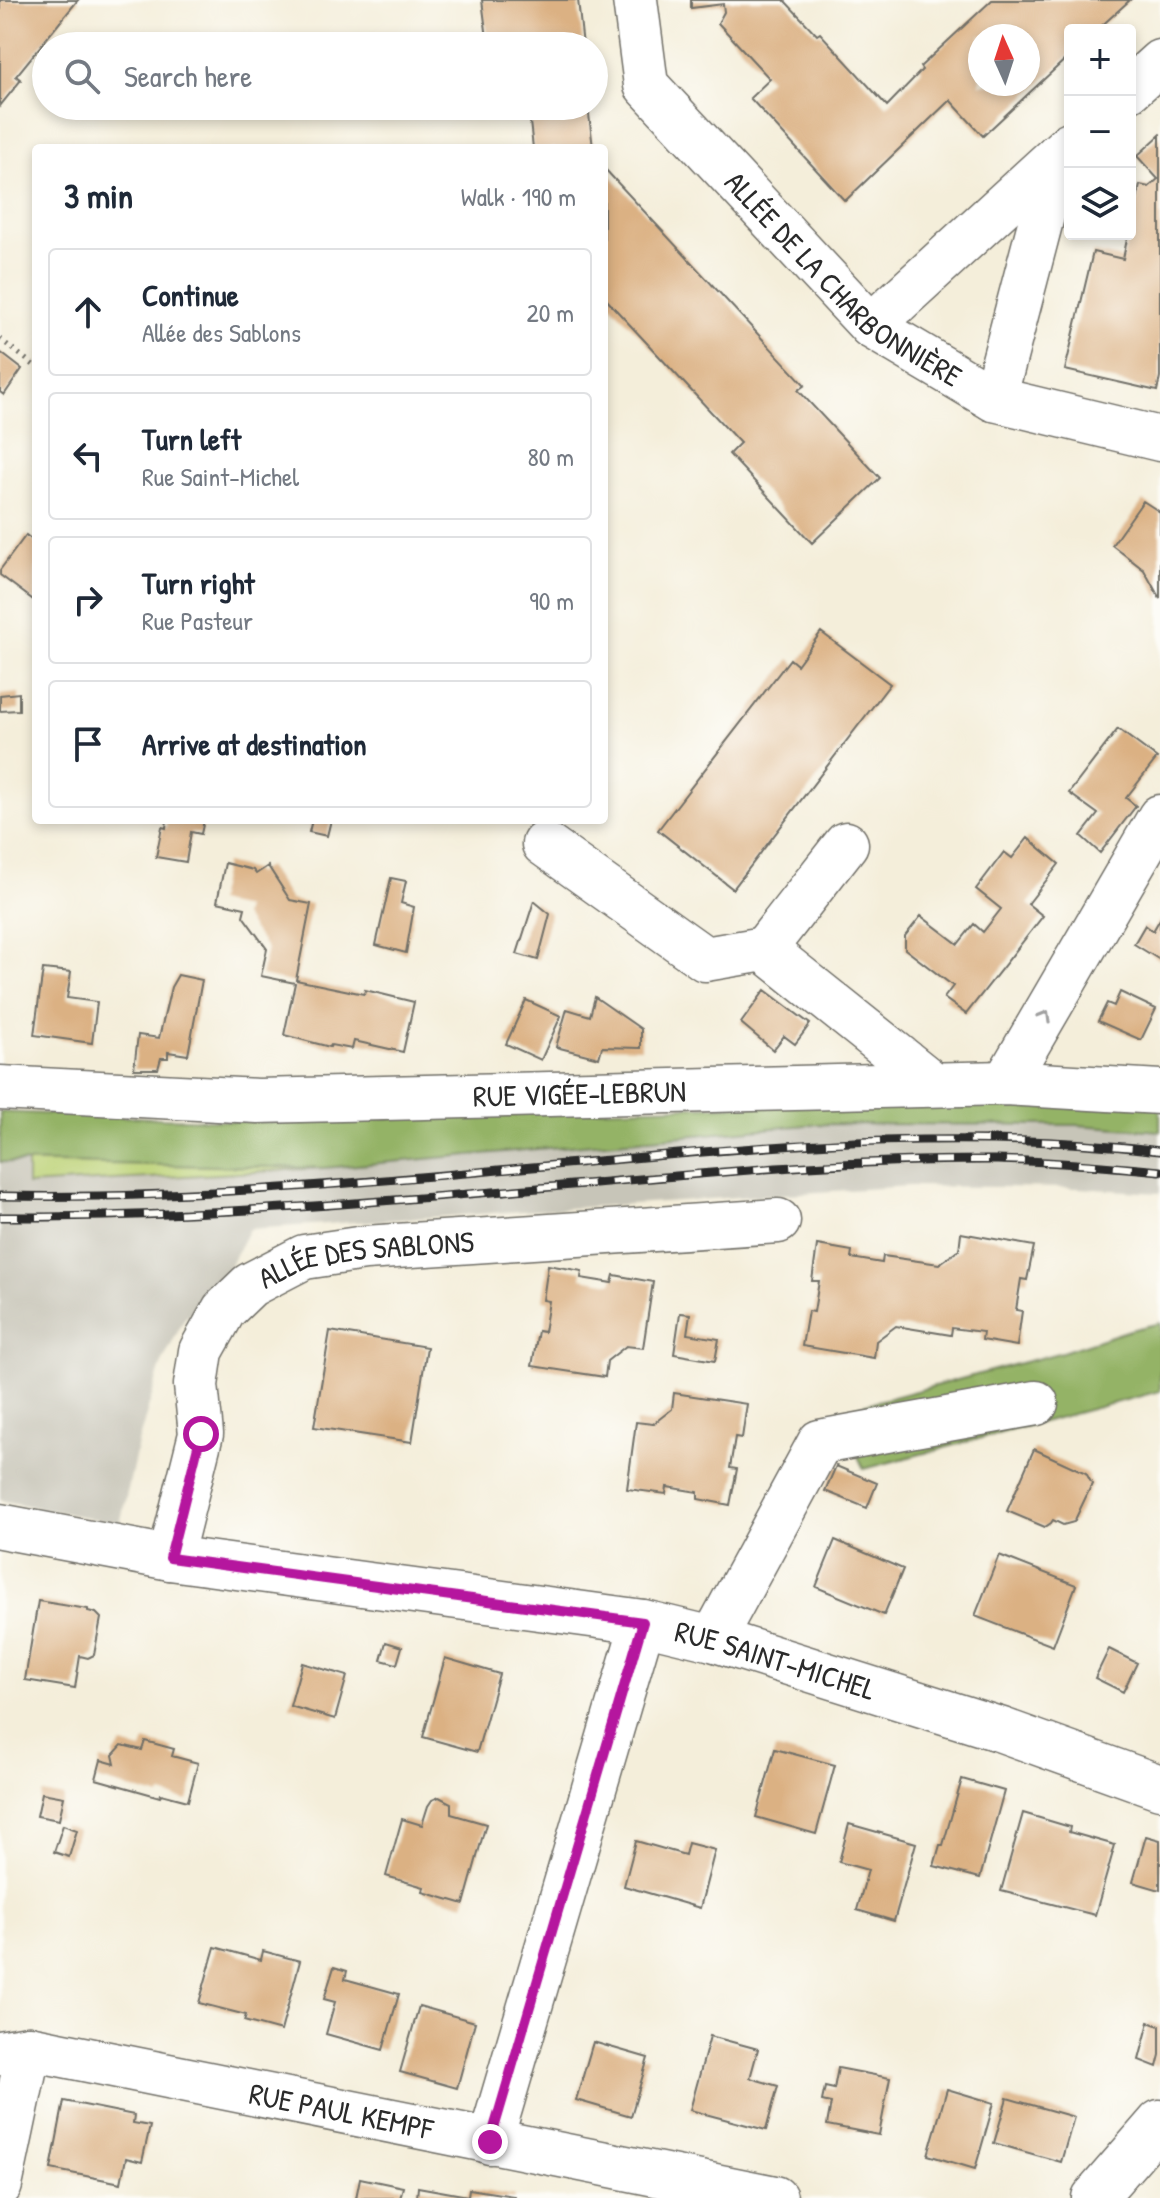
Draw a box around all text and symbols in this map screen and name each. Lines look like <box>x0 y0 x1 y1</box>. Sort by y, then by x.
north arrow <box>968 24 1040 96</box>
map controls <box>1064 24 1136 240</box>
button: + <box>1064 24 1136 96</box>
search box <box>32 32 608 120</box>
icon: search <box>60 54 104 98</box>
text: Search here <box>124 56 252 96</box>
button: − <box>1064 96 1136 168</box>
street label: ALLÉE DE LA CHARBONNIÈRE <box>716 162 969 395</box>
button: layers <box>1064 168 1136 240</box>
text: 3 min <box>64 173 133 219</box>
text: Walk · 190 m <box>461 179 576 214</box>
text: Continue <box>142 275 239 315</box>
icon: ahead <box>66 290 110 334</box>
text: 20 m <box>527 295 574 330</box>
text: Allée des Sablons <box>142 315 301 350</box>
text: Turn left <box>142 419 241 459</box>
icon: left <box>66 434 110 478</box>
text: 80 m <box>527 439 574 474</box>
text: Rue Saint-Michel <box>142 459 299 494</box>
text: Turn right <box>142 563 255 603</box>
icon: right <box>66 578 110 622</box>
text: 90 m <box>529 583 574 618</box>
text: Rue Pasteur <box>142 603 253 638</box>
icon: arrive <box>66 722 110 766</box>
text: Arrive at destination <box>142 724 367 764</box>
one-way arrow <box>1035 1010 1051 1025</box>
street label: RUE VIGÉE-LEBRUN <box>473 1071 687 1116</box>
street label: ALLÉE DES SABLONS <box>251 1221 475 1297</box>
route start <box>183 1416 219 1452</box>
street label: RUE SAINT-MICHEL <box>671 1611 881 1709</box>
street label: RUE PAUL KEMPF <box>246 2073 437 2149</box>
route end <box>472 2124 508 2160</box>

